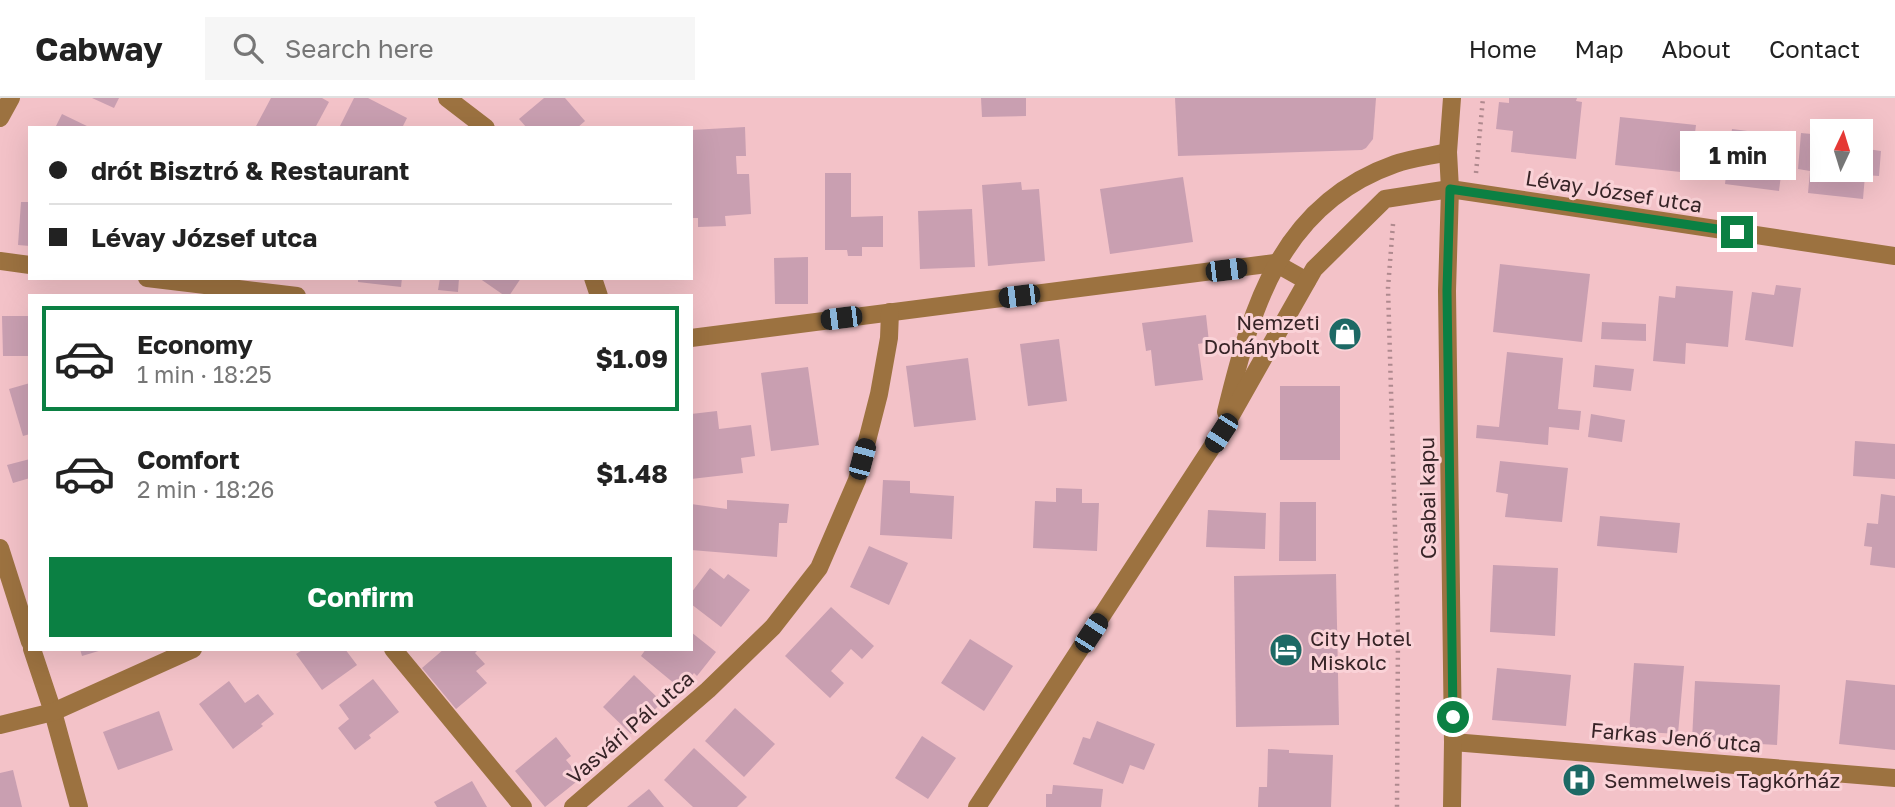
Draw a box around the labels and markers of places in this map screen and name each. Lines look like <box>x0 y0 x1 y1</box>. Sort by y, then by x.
place label: Nemzeti Dohánybolt <box>1203 309 1320 359</box>
shop icon: Nemzeti Dohánybolt <box>1326 315 1364 353</box>
place label: City Hotel Miskolc <box>1310 625 1412 675</box>
hotel icon: City Hotel Miskolc <box>1267 631 1305 669</box>
hospital icon: Semmelweis Tagkórház <box>1560 761 1598 799</box>
place label: Semmelweis Tagkórház <box>1604 767 1840 793</box>

